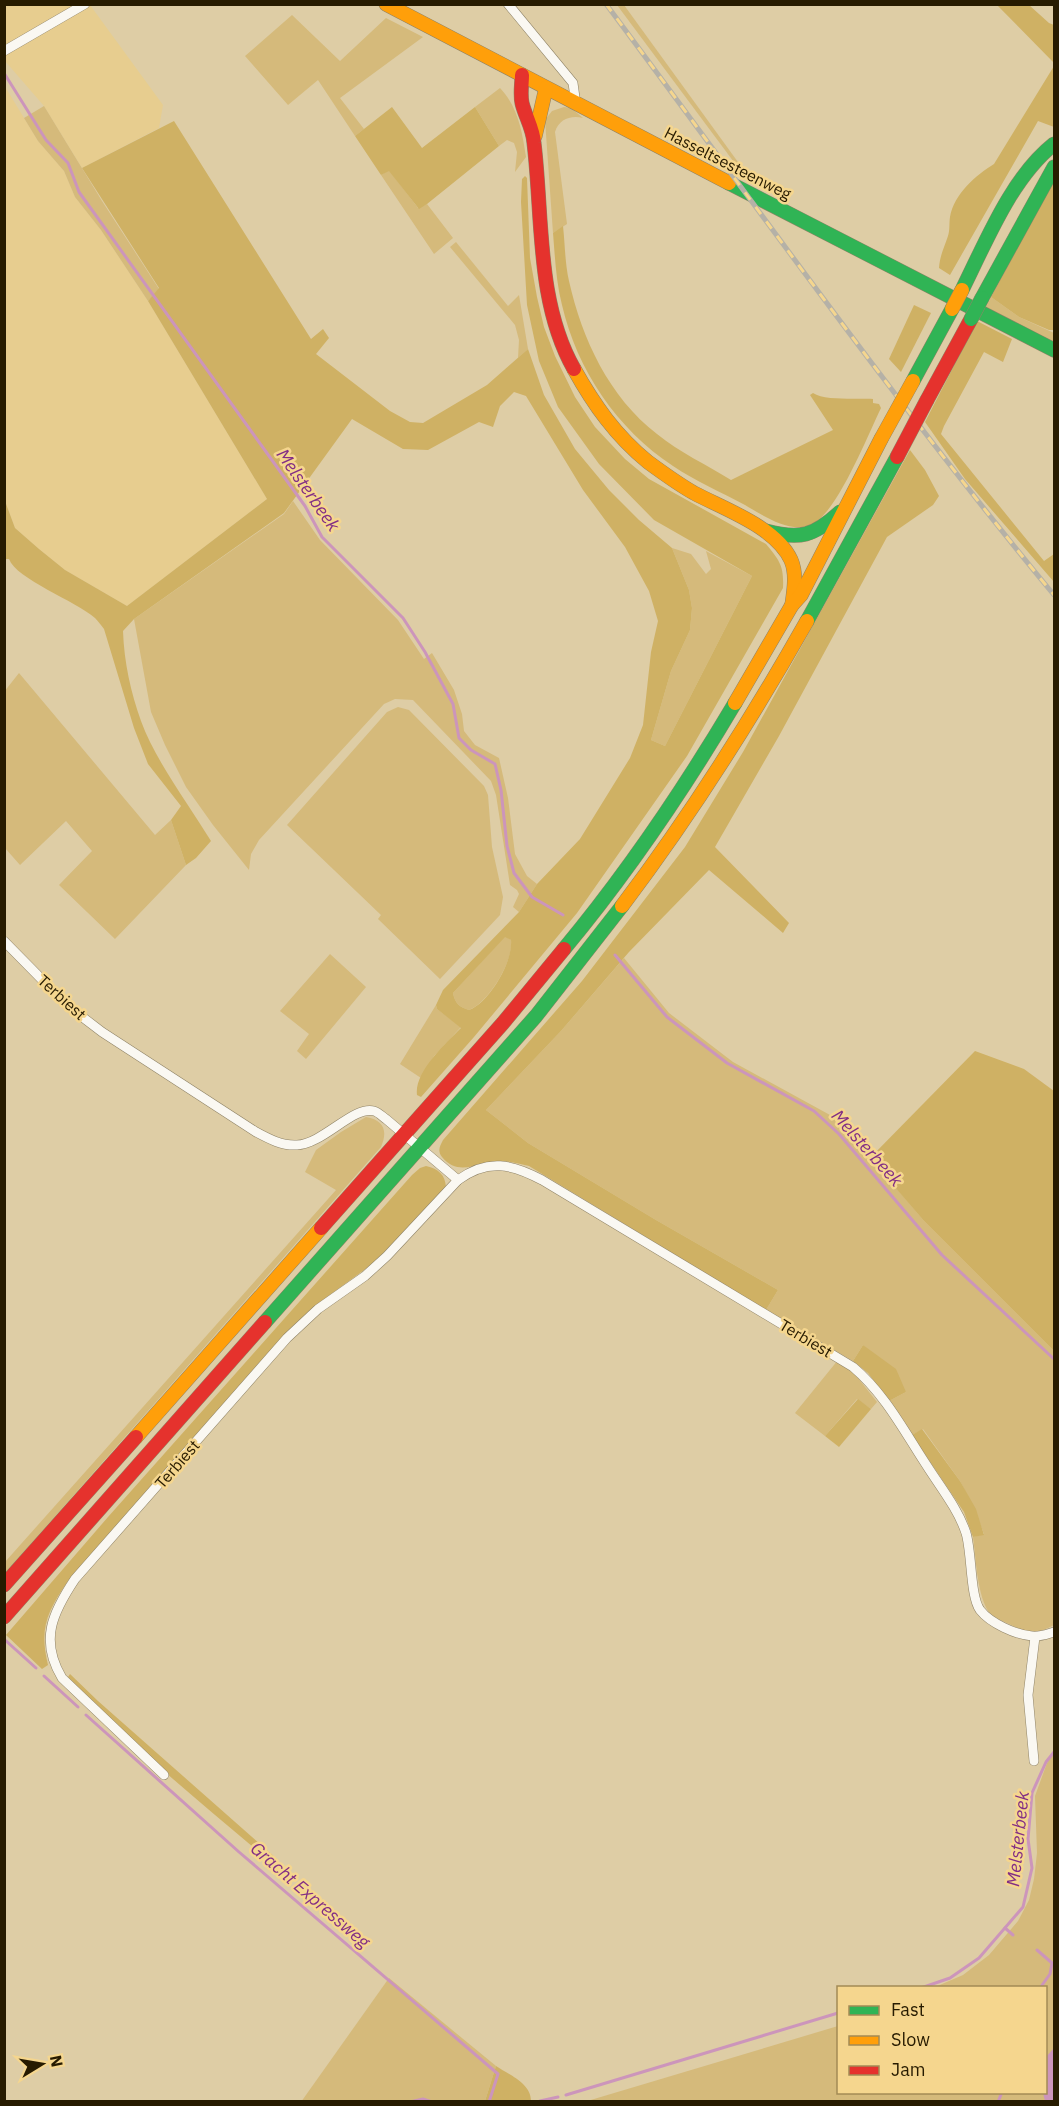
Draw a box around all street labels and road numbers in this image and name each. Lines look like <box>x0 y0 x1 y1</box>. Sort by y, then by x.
street label: Hasseltsesteenweg <box>661 122 795 204</box>
street label: Terbiest <box>34 970 90 1024</box>
street label: Terbiest <box>776 1314 836 1362</box>
street label: Terbiest <box>150 1435 204 1493</box>

